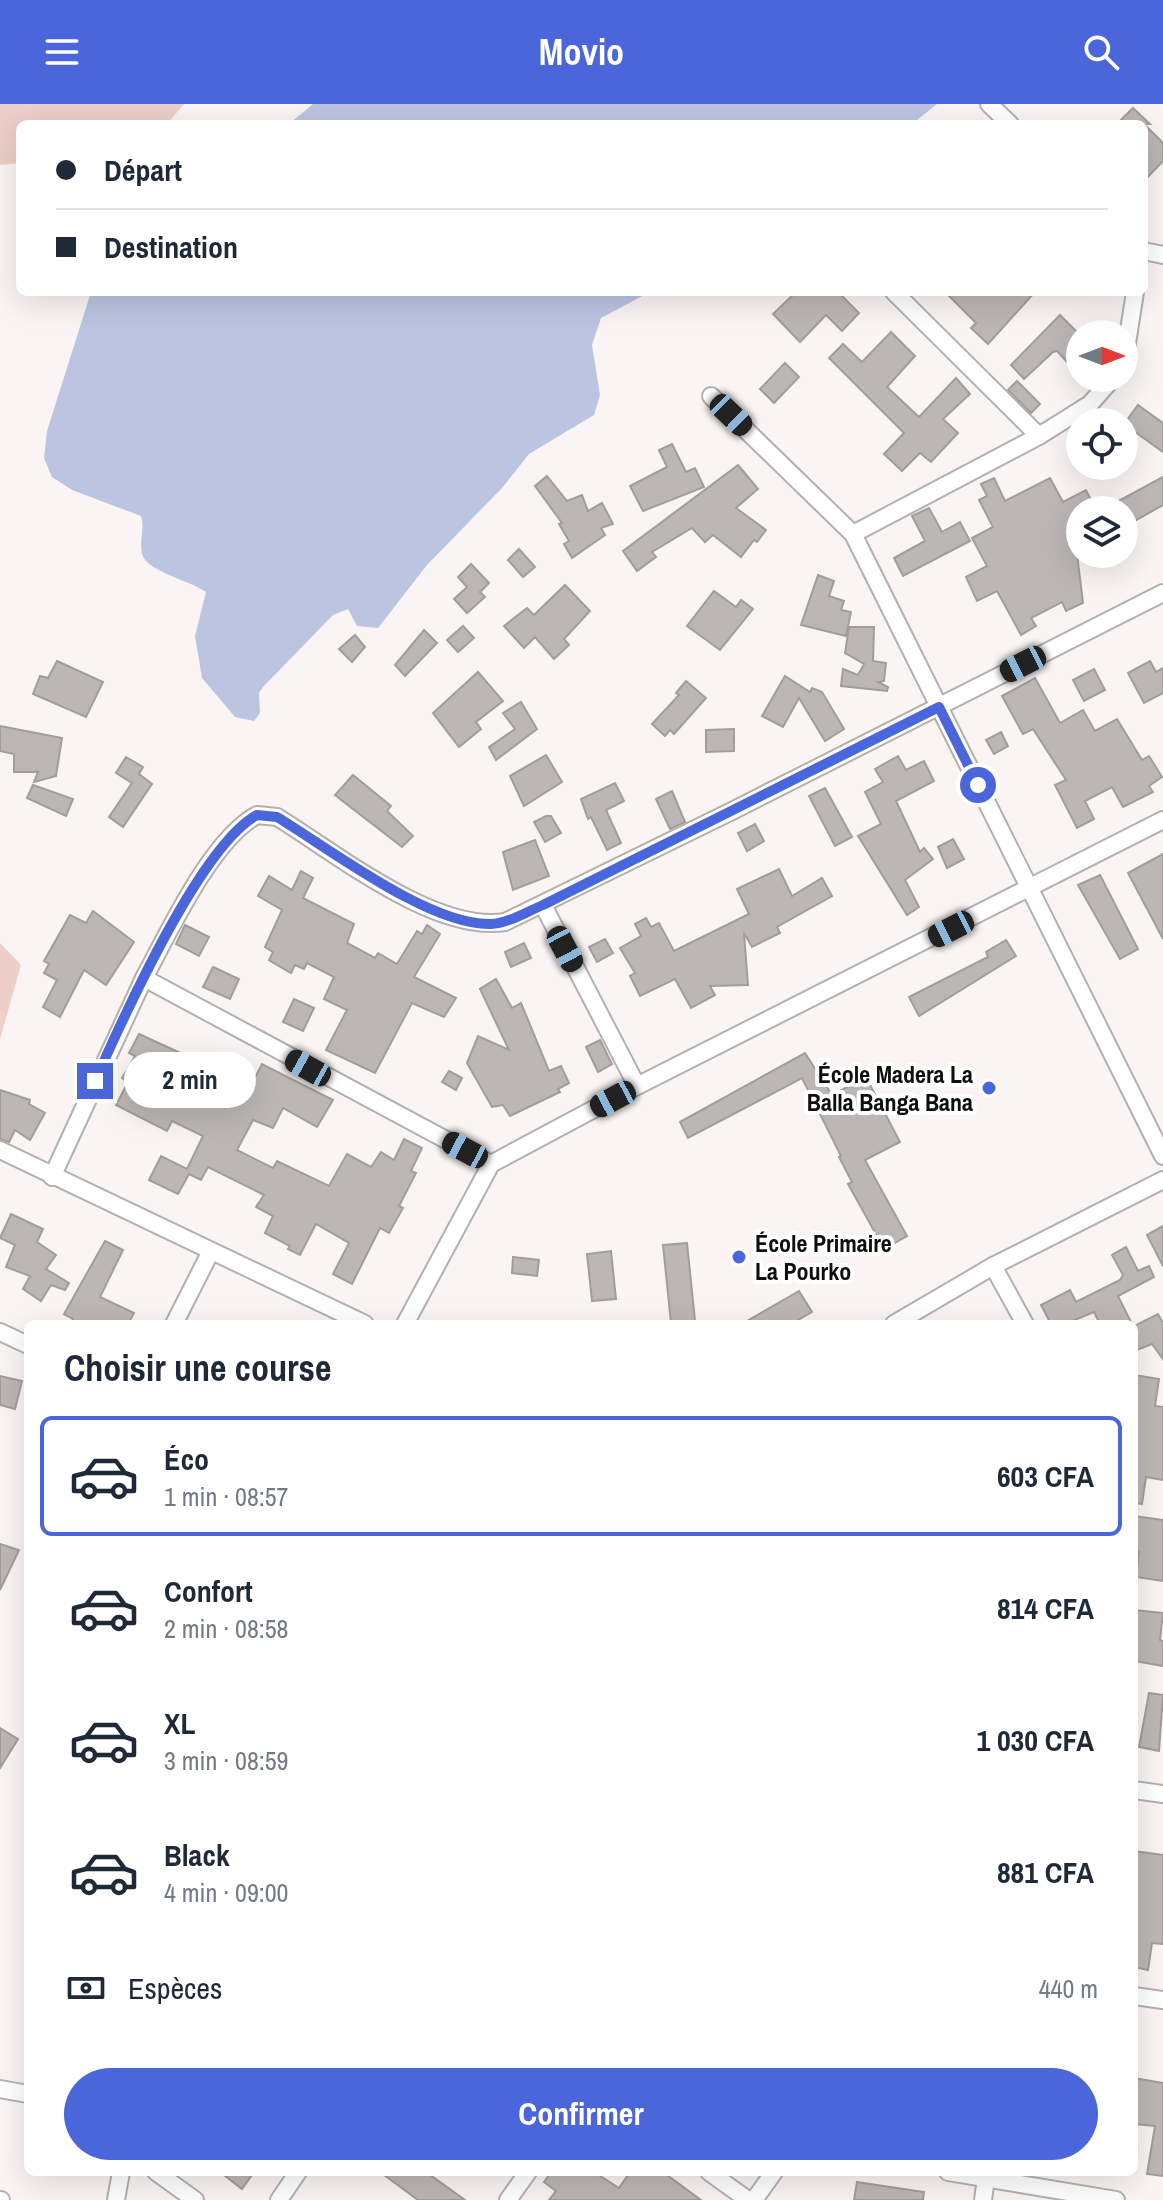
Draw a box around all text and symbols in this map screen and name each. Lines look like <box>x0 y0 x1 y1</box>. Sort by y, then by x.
text: Movio <box>539 28 624 76</box>
icon: menu <box>40 30 84 74</box>
icon: search <box>1079 30 1123 74</box>
text: Départ <box>104 150 182 190</box>
text: Destination <box>104 227 238 267</box>
north arrow <box>1066 320 1138 392</box>
map controls <box>1066 320 1138 568</box>
car <box>705 390 757 440</box>
button: locate <box>1066 408 1138 480</box>
button: layers <box>1066 496 1138 568</box>
car <box>996 642 1050 686</box>
route start <box>960 767 996 803</box>
car <box>924 907 978 951</box>
car <box>543 922 587 976</box>
car <box>281 1046 335 1090</box>
callout: 2 min <box>123 1053 255 1109</box>
place label: École Madera La Balla Banga Bana <box>807 1058 973 1118</box>
text: 2 min <box>162 1062 218 1097</box>
route end <box>77 1063 113 1099</box>
car <box>586 1077 640 1121</box>
marker: École Madera La Balla Banga Bana <box>980 1079 998 1097</box>
car <box>438 1128 492 1172</box>
place label: École Primaire La Pourko <box>755 1227 892 1287</box>
marker: École Primaire La Pourko <box>730 1248 748 1266</box>
text: Choisir une course <box>64 1344 331 1392</box>
text: Éco <box>164 1439 209 1479</box>
icon: car <box>68 1440 140 1512</box>
text: 603 CFA <box>997 1456 1094 1496</box>
text: 1 min · 08:57 <box>164 1479 288 1514</box>
text: Confort <box>164 1571 253 1611</box>
icon: car <box>68 1572 140 1644</box>
text: 814 CFA <box>997 1588 1094 1628</box>
text: 2 min · 08:58 <box>164 1611 288 1646</box>
text: XL <box>164 1703 195 1743</box>
icon: car <box>68 1704 140 1776</box>
text: 1 030 CFA <box>976 1720 1094 1760</box>
text: 3 min · 08:59 <box>164 1743 288 1778</box>
text: Black <box>164 1835 230 1875</box>
icon: car <box>68 1836 140 1908</box>
text: 881 CFA <box>997 1852 1094 1892</box>
text: 4 min · 09:00 <box>164 1875 288 1910</box>
icon: cash <box>64 1966 108 2010</box>
text: Espèces <box>128 1968 222 2008</box>
text: 440 m <box>1039 1971 1098 2006</box>
button: Confirmer <box>64 2068 1098 2160</box>

